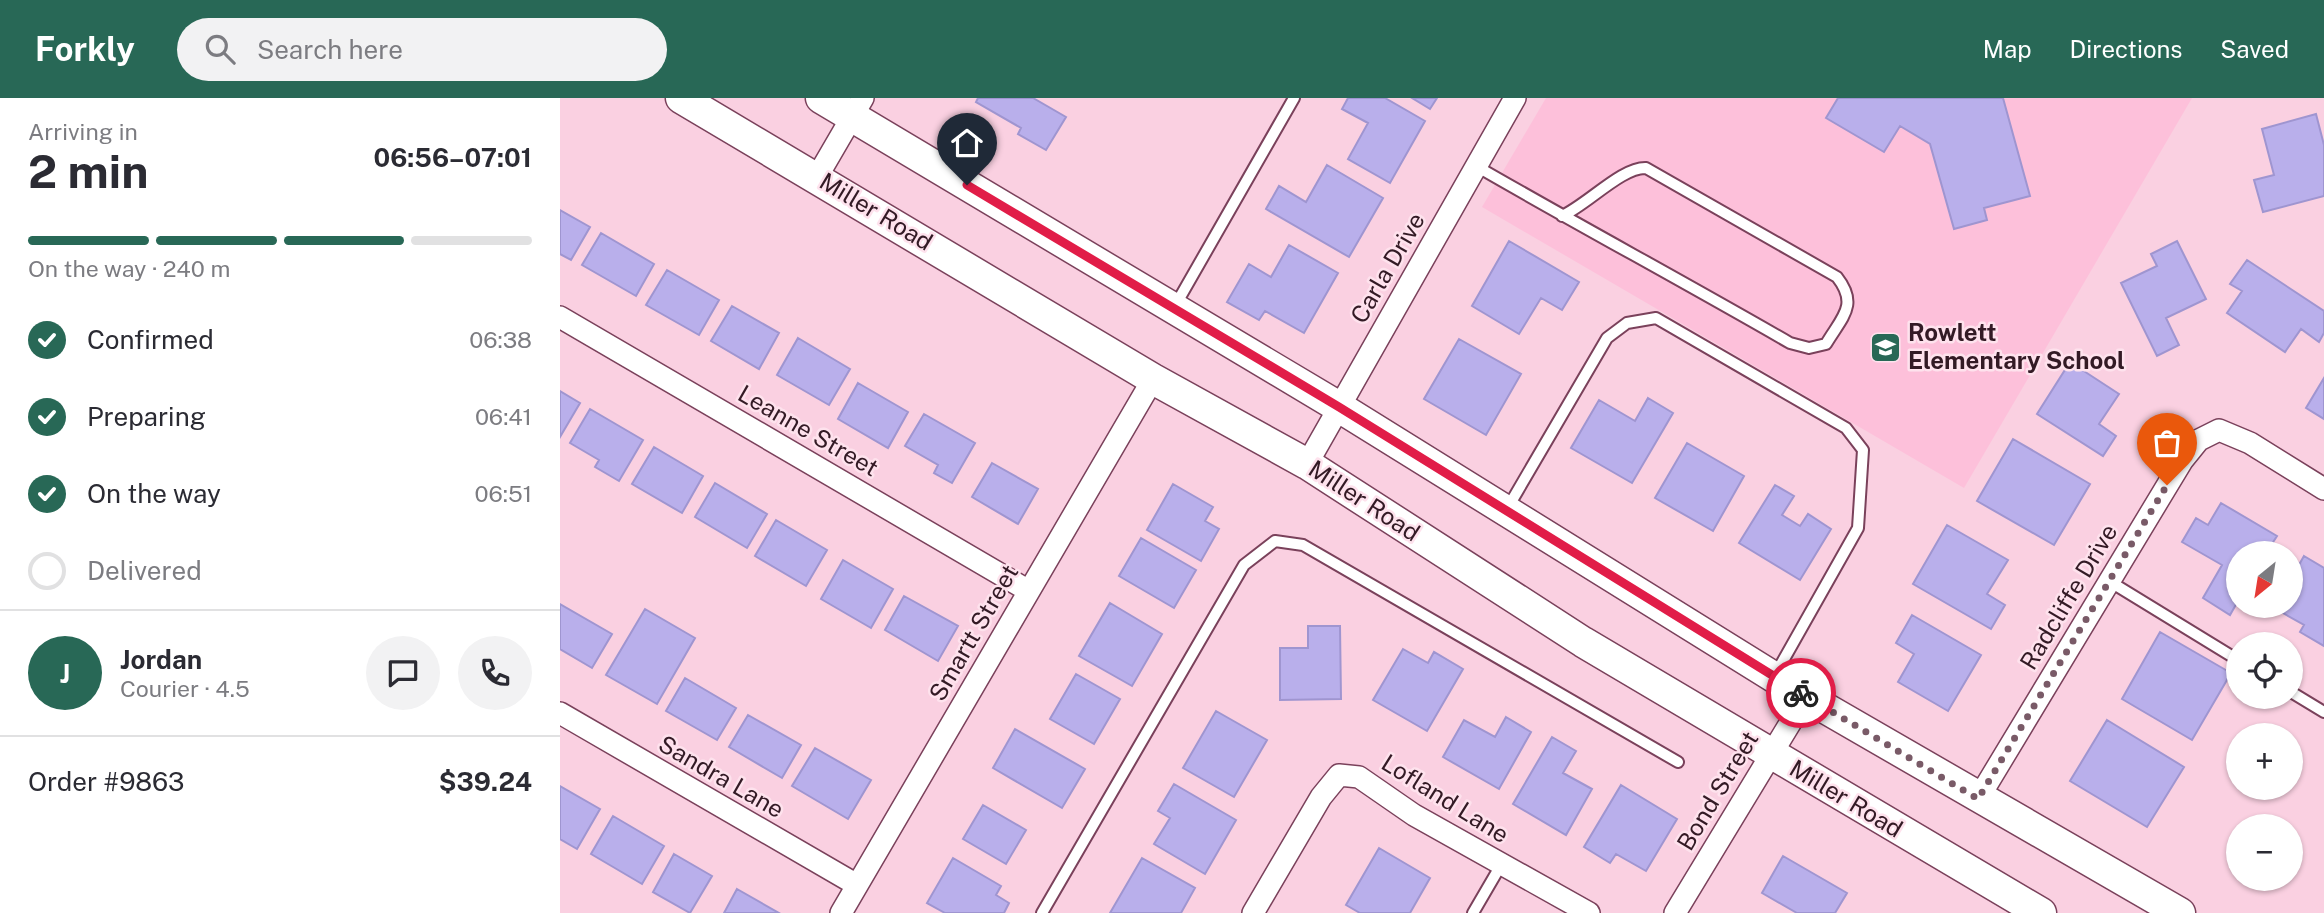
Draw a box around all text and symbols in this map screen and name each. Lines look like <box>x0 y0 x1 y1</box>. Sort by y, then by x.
search box <box>177 18 667 81</box>
text: Forkly <box>35 30 135 68</box>
icon: search <box>201 30 239 68</box>
text: Search here <box>257 34 403 65</box>
text: Map <box>1983 35 2032 63</box>
text: Directions <box>2070 35 2182 63</box>
text: Saved <box>2220 35 2289 63</box>
pin <box>937 113 997 185</box>
text: Arriving in <box>28 118 138 145</box>
icon: home <box>948 124 986 162</box>
text: 06:56–07:01 <box>374 142 532 173</box>
text: 2 min <box>28 144 148 198</box>
street label: Miller Road <box>815 167 938 256</box>
street label: Carla Drive <box>1344 207 1430 328</box>
text: On the way · 240 m <box>28 255 230 282</box>
place label: Rowlett Elementary School <box>1908 318 2125 374</box>
icon: check <box>28 321 66 359</box>
text: Confirmed <box>87 324 214 355</box>
text: 06:38 <box>469 326 532 353</box>
school or university icon: Rowlett Elementary School <box>1868 330 1902 364</box>
street label: Leanne Street <box>733 379 884 482</box>
icon: check <box>28 398 66 436</box>
text: Preparing <box>87 401 206 432</box>
text: 06:41 <box>475 403 532 430</box>
pin <box>2137 413 2197 485</box>
icon: bag <box>2148 424 2186 462</box>
street label: Miller Road <box>1304 454 1425 546</box>
icon: check <box>28 475 66 513</box>
text: On the way <box>87 478 221 509</box>
text: 06:51 <box>474 480 532 507</box>
street label: Radcliffe Drive <box>2014 519 2123 674</box>
north arrow <box>2226 541 2303 618</box>
map controls <box>2226 541 2303 891</box>
text: Delivered <box>87 555 202 586</box>
street label: Smartt Street <box>923 559 1023 706</box>
button: locate <box>2226 632 2303 709</box>
button: chat <box>366 636 440 710</box>
button: phone <box>458 636 532 710</box>
text: Jordan <box>120 644 202 675</box>
text: J <box>60 658 70 689</box>
courier <box>1766 658 1836 728</box>
icon: bike <box>1782 674 1820 712</box>
text: Courier · 4.5 <box>120 675 250 702</box>
button: + <box>2226 723 2303 800</box>
street label: Bond Street <box>1671 726 1764 855</box>
street label: Sandra Lane <box>654 729 789 823</box>
street label: Lofland Lane <box>1377 748 1514 848</box>
street label: Miller Road <box>1785 754 1908 843</box>
text: Order #9863 <box>28 766 184 797</box>
text: $39.24 <box>439 766 532 797</box>
button: − <box>2226 814 2303 891</box>

